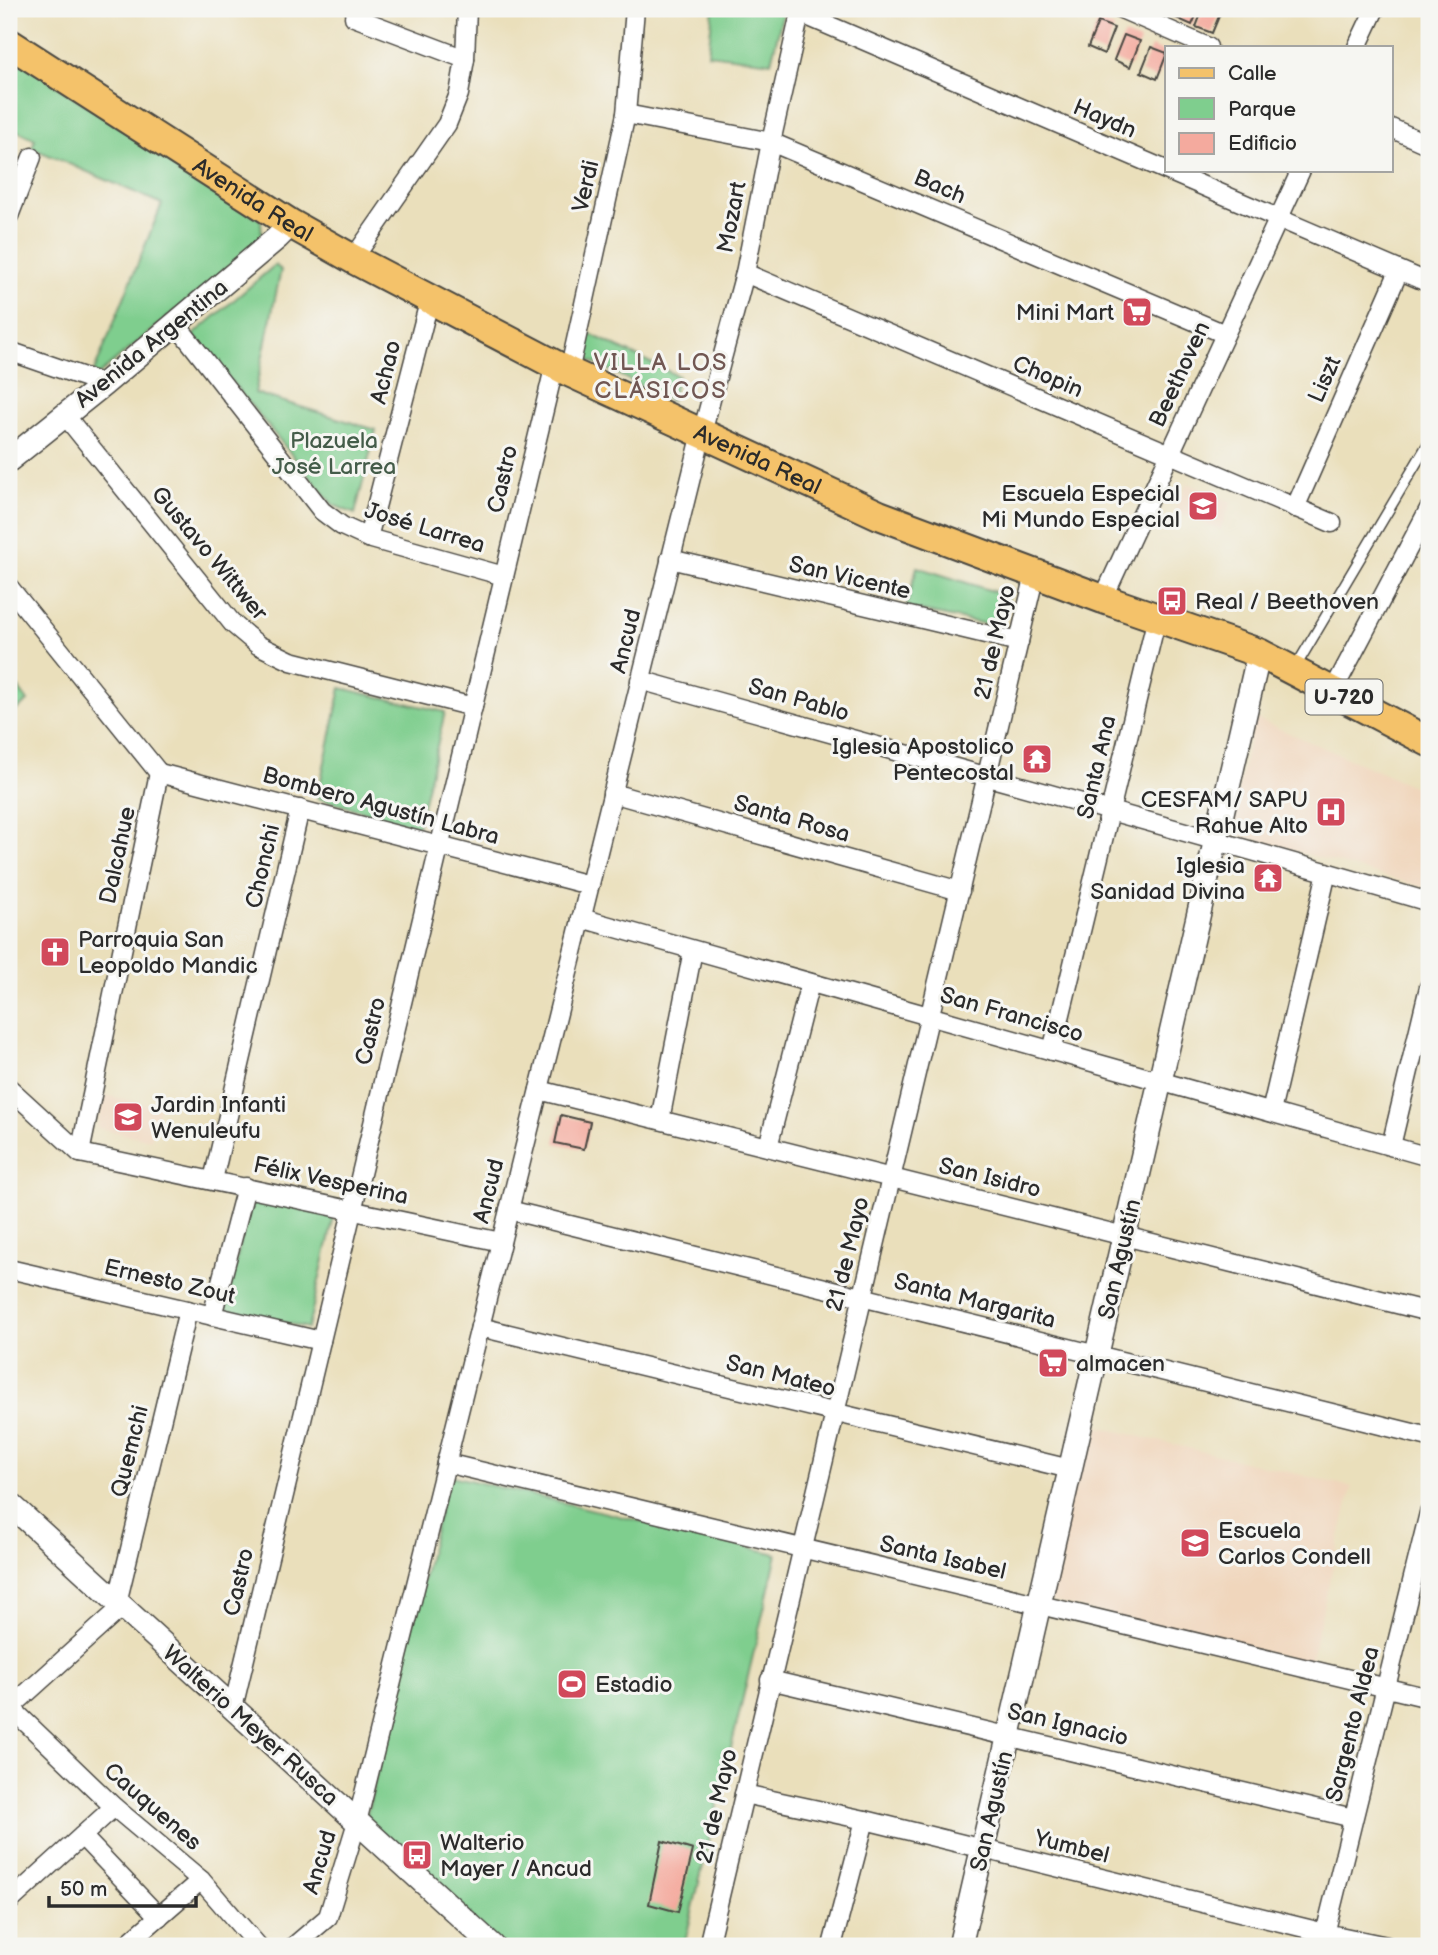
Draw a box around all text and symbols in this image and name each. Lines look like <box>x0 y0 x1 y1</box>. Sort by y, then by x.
legend <box>1165 46 1392 172</box>
text: Calle <box>1228 61 1277 86</box>
street label: Haydn <box>1069 93 1140 145</box>
text: Parque <box>1228 97 1296 122</box>
text: Edificio <box>1228 131 1297 156</box>
street label: Avenida Real <box>187 152 318 249</box>
street label: Verdi <box>566 158 606 215</box>
street label: Bach <box>909 164 970 210</box>
street label: Mozart <box>711 179 753 255</box>
street label: Avenida Argentina <box>69 273 234 414</box>
supermarket icon: Mini Mart <box>1120 295 1154 329</box>
place label: Mini Mart <box>1016 299 1114 327</box>
street label: Beethoven <box>1143 317 1217 432</box>
street label: Achao <box>365 337 407 407</box>
district label: VILLA LOS CLÁSICOS <box>594 348 728 405</box>
street label: Chopin <box>1008 350 1087 404</box>
street label: Liszt <box>1302 352 1347 407</box>
street label: Avenida Real <box>689 419 825 501</box>
park label: Plazuela José Larrea <box>272 427 396 481</box>
street label: Castro <box>482 443 524 516</box>
place label: Escuela Especial Mi Mundo Especial <box>981 480 1180 534</box>
street label: Gustavo Wittwer <box>145 481 274 627</box>
school or university icon: Escuela Especial Mi Mundo Especial <box>1186 489 1220 523</box>
street label: José Larrea <box>361 496 488 560</box>
street label: San Vicente <box>786 550 913 606</box>
street label: 21 de Mayo <box>968 582 1022 702</box>
bus stop icon: Real / Beethoven <box>1155 584 1189 618</box>
place label: Real / Beethoven <box>1195 588 1379 616</box>
street label: Ancud <box>604 606 647 676</box>
street label: San Pablo <box>745 672 852 728</box>
road number: U-720 <box>1306 680 1382 714</box>
street label: Santa Ana <box>1071 713 1122 822</box>
place label: Iglesia Apostolico Pentecostal <box>832 733 1014 787</box>
temple icon: Iglesia Apostolico Pentecostal <box>1020 742 1054 776</box>
street label: Bombero Agustín Labra <box>259 761 502 851</box>
place label: CESFAM/ SAPU Rahue Alto <box>1141 786 1308 840</box>
street label: Santa Rosa <box>731 789 853 849</box>
hospital icon: CESFAM/ SAPU Rahue Alto <box>1314 795 1348 829</box>
street label: Dalcahue <box>94 804 142 906</box>
street label: Chonchi <box>240 821 286 911</box>
place label: Iglesia Sanidad Divina <box>1090 852 1245 906</box>
temple icon: Iglesia Sanidad Divina <box>1251 861 1285 895</box>
place label: Parroquia San Leopoldo Mandic <box>78 926 258 980</box>
church icon: Parroquia San Leopoldo Mandic <box>38 935 72 969</box>
street label: San Francisco <box>937 981 1087 1049</box>
street label: Castro <box>350 995 392 1068</box>
place label: Jardin Infanti Wenuleufu <box>151 1091 286 1145</box>
school or university icon: Jardin Infanti Wenuleufu <box>111 1100 145 1134</box>
street label: Félix Vesperina <box>251 1151 411 1211</box>
street label: San Isidro <box>936 1152 1044 1204</box>
street label: Ancud <box>467 1156 510 1226</box>
street label: 21 de Mayo <box>820 1194 876 1314</box>
street label: San Agustín <box>1093 1196 1147 1322</box>
street label: Ernesto Zout <box>101 1253 238 1311</box>
street label: Santa Margarita <box>891 1267 1058 1335</box>
supermarket icon: almacen <box>1036 1346 1070 1380</box>
street label: San Mateo <box>723 1349 839 1403</box>
place label: almacen <box>1076 1350 1165 1378</box>
street label: Quemchi <box>105 1402 155 1500</box>
place label: Escuela Carlos Condell <box>1218 1517 1371 1571</box>
school or university icon: Escuela Carlos Condell <box>1178 1526 1212 1560</box>
street label: Santa Isabel <box>877 1530 1009 1586</box>
street label: Castro <box>218 1546 260 1619</box>
street label: Walterio Meyer Rusca <box>157 1639 344 1812</box>
street label: Sargento Aldea <box>1320 1644 1386 1805</box>
sports icon: Estadio <box>555 1667 589 1701</box>
place label: Estadio <box>595 1671 673 1699</box>
street label: San Ignacio <box>1005 1697 1131 1752</box>
street label: 21 de Mayo <box>690 1746 744 1866</box>
street label: San Agustín <box>965 1748 1019 1874</box>
street label: Cauquenes <box>98 1757 207 1857</box>
street label: Yumbel <box>1031 1824 1112 1870</box>
street label: Ancud <box>297 1827 343 1898</box>
place label: Walterio Mayer / Ancud <box>440 1829 592 1883</box>
bus stop icon: Walterio Mayer / Ancud <box>400 1838 434 1872</box>
scale bar <box>49 1864 196 1908</box>
text: 50 m <box>60 1877 107 1902</box>

